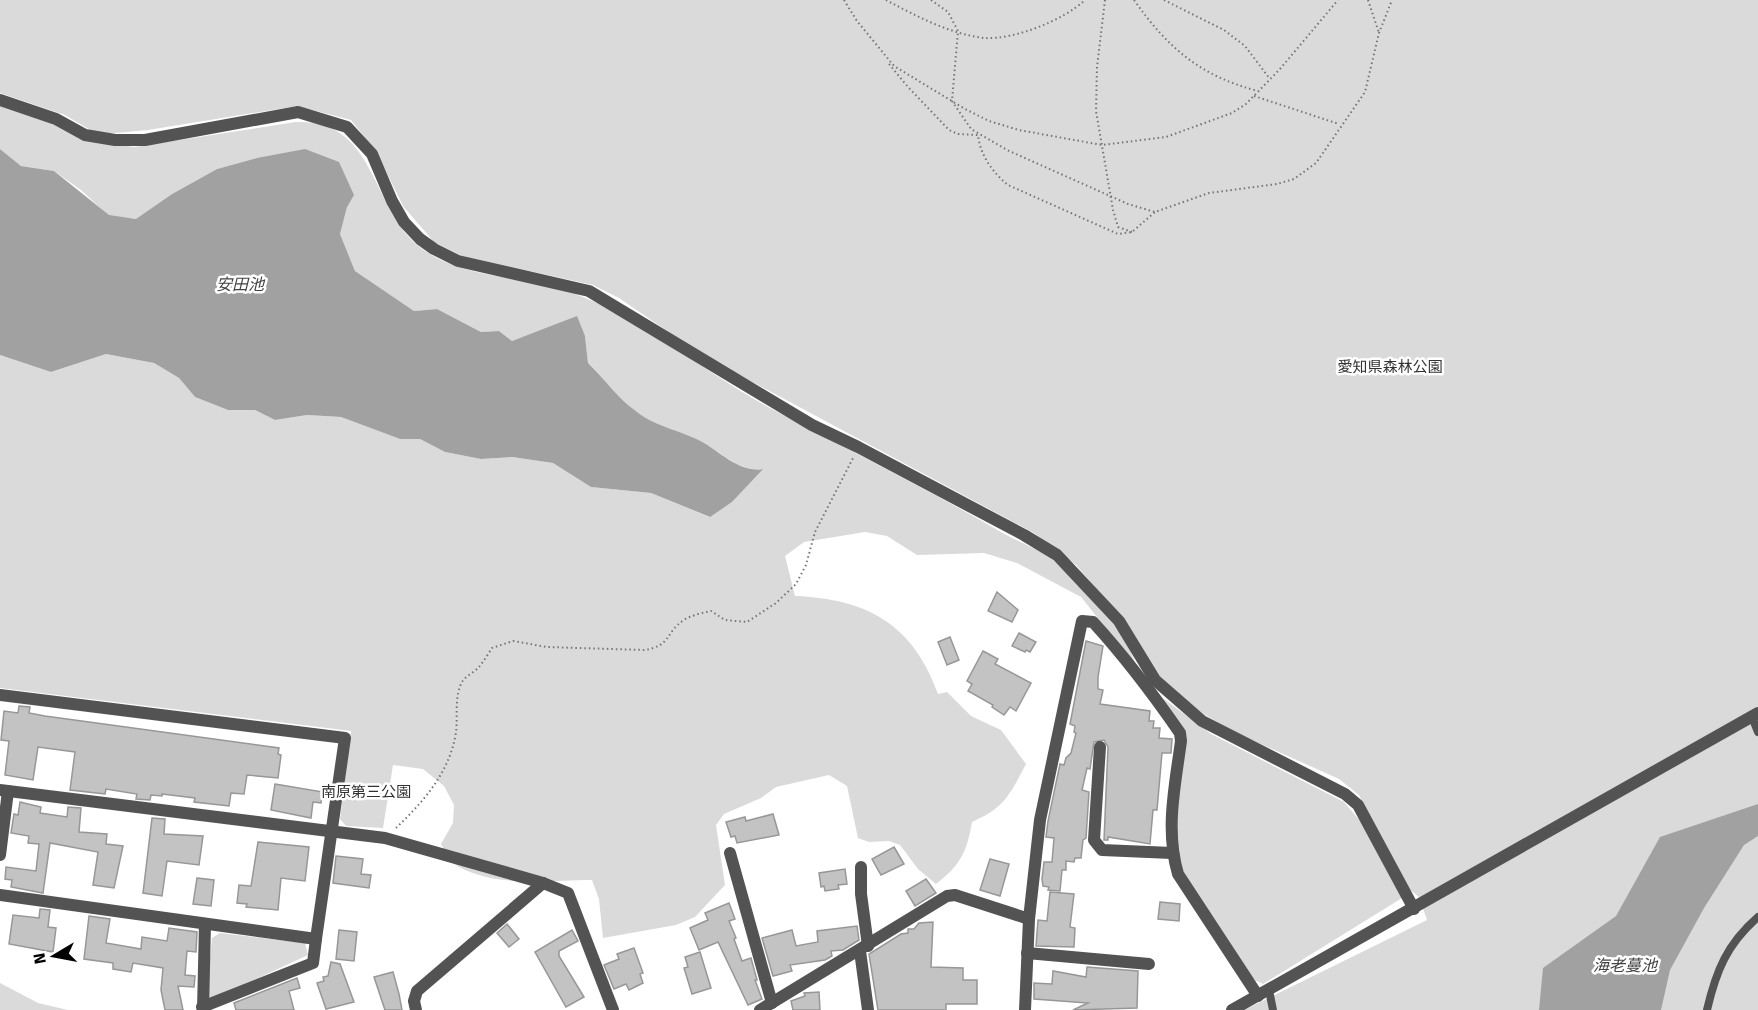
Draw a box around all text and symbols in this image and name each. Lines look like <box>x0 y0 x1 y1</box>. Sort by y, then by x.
water label: 安田池 <box>216 275 266 294</box>
park label: 愛知県森林公園 <box>1337 358 1443 376</box>
park label: 南原第三公園 <box>321 783 411 801</box>
north arrow <box>24 926 84 986</box>
text: N <box>29 952 50 965</box>
water label: 海老蔓池 <box>1593 956 1659 975</box>

